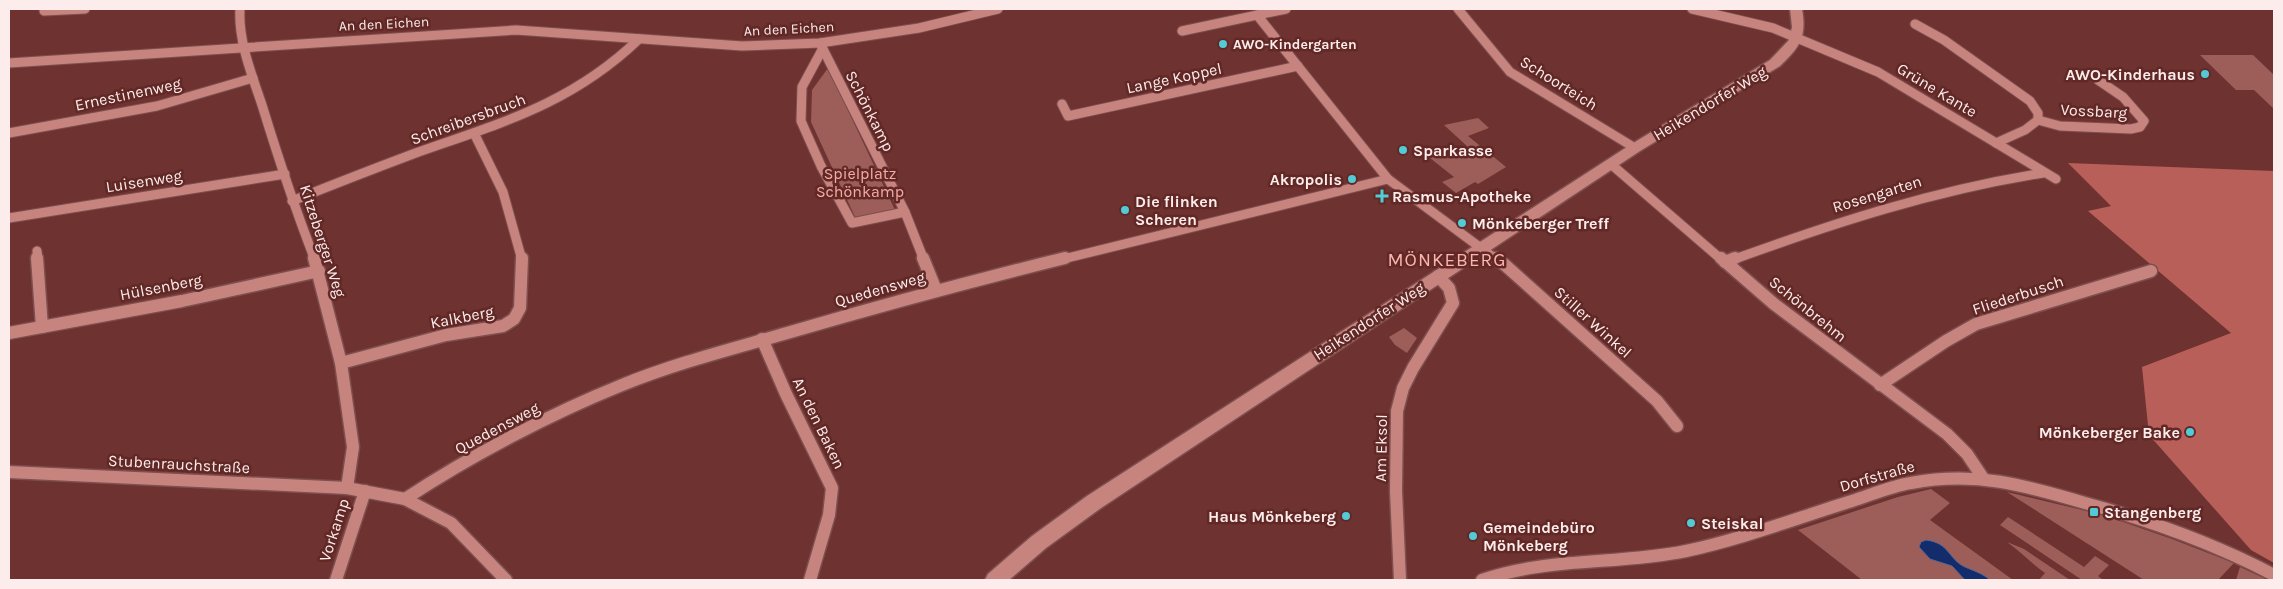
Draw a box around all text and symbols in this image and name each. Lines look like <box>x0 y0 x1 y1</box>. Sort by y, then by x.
street label: An den Eichen <box>338 13 430 35</box>
street label: An den Eichen <box>743 18 835 40</box>
place label: AWO-Kindergarten <box>1233 36 1357 53</box>
marker: AWO-Kindergarten <box>1217 38 1229 50</box>
street label: Schoorteich <box>1517 52 1601 114</box>
street label: Lange Koppel <box>1125 59 1223 97</box>
street label: Grüne Kante <box>1894 59 1980 121</box>
street label: Heikendorfer Weg <box>1650 62 1770 144</box>
place label: AWO-Kinderhaus <box>2065 65 2195 84</box>
street label: Schönkamp <box>842 67 898 155</box>
marker: AWO-Kinderhaus <box>2199 68 2211 80</box>
street label: Ernestinenweg <box>73 73 183 115</box>
street label: Schreibersbruch <box>408 89 528 149</box>
street label: Vossbarg <box>2060 100 2128 122</box>
place label: Sparkasse <box>1413 141 1493 160</box>
marker: Sparkasse <box>1397 144 1409 156</box>
park label: Spielplatz Schönkamp <box>816 164 904 201</box>
street label: Luisenweg <box>104 166 184 196</box>
place label: Akropolis <box>1270 170 1342 189</box>
street label: Rosengarten <box>1830 171 1924 217</box>
marker: Akropolis <box>1346 173 1358 185</box>
street label: Kitzeberger Weg <box>296 182 350 300</box>
place label: Rasmus-Apotheke <box>1392 187 1531 206</box>
marker: Rasmus-Apotheke <box>1376 190 1388 202</box>
place label: Die flinken Scheren <box>1135 192 1218 229</box>
marker: Die flinken Scheren <box>1119 204 1131 216</box>
place label: Mönkeberger Treff <box>1472 214 1609 233</box>
marker: Mönkeberger Treff <box>1456 217 1468 229</box>
district label: MÖNKEBERG <box>1388 249 1506 271</box>
street label: Quedensweg <box>833 267 927 311</box>
street label: Hülsenberg <box>118 270 204 304</box>
street label: Fliederbusch <box>1970 271 2066 319</box>
street label: Schönbrehm <box>1765 272 1851 346</box>
street label: Heikendorfer Weg <box>1310 278 1428 364</box>
street label: Stiller Winkel <box>1550 282 1636 362</box>
street label: Kalkberg <box>429 302 495 332</box>
street label: An den Baken <box>789 374 849 472</box>
street label: Quedensweg <box>452 398 542 458</box>
street label: Am Eksol <box>1371 414 1391 482</box>
place label: Mönkeberger Bake <box>2039 423 2180 442</box>
marker: Mönkeberger Bake <box>2184 426 2196 438</box>
street label: Stubenrauchstraße <box>108 451 250 477</box>
street label: Dorfstraße <box>1837 456 1917 496</box>
street label: Vorkamp <box>315 496 353 564</box>
place label: Stangenberg <box>2104 503 2201 522</box>
marker: Stangenberg <box>2088 506 2100 518</box>
place label: Haus Mönkeberg <box>1208 507 1336 526</box>
marker: Haus Mönkeberg <box>1340 510 1352 522</box>
place label: Steiskal <box>1701 514 1763 533</box>
marker: Steiskal <box>1685 517 1697 529</box>
place label: Gemeindebüro Mönkeberg <box>1483 518 1595 555</box>
marker: Gemeindebüro Mönkeberg <box>1467 530 1479 542</box>

